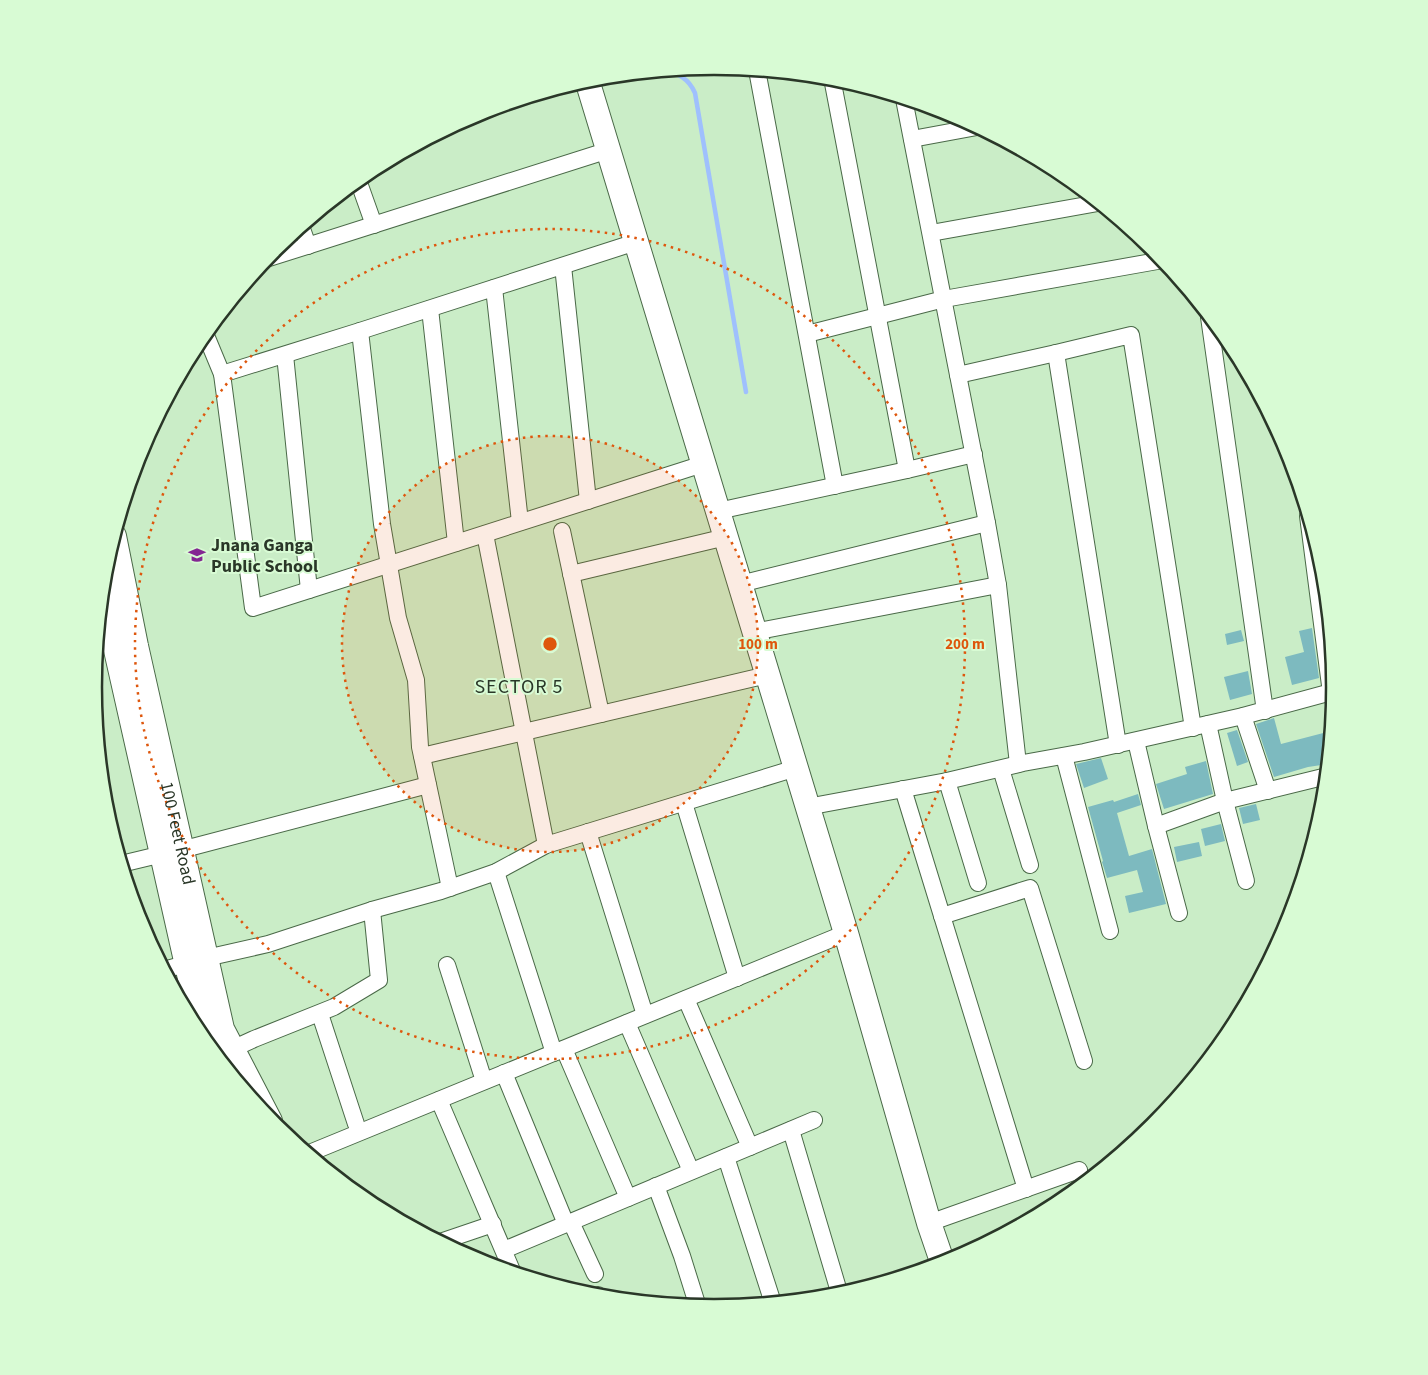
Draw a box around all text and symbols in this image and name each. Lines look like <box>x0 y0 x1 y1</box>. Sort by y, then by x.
place label: Jnana Ganga Public School <box>211 533 318 579</box>
school or university icon: Jnana Ganga Public School <box>187 545 207 565</box>
text: 100 m <box>738 634 778 655</box>
text: 200 m <box>945 634 985 655</box>
centre of rings <box>541 635 559 653</box>
district label: SECTOR 5 <box>474 673 564 701</box>
street label: 100 Feet Road <box>154 779 202 887</box>

